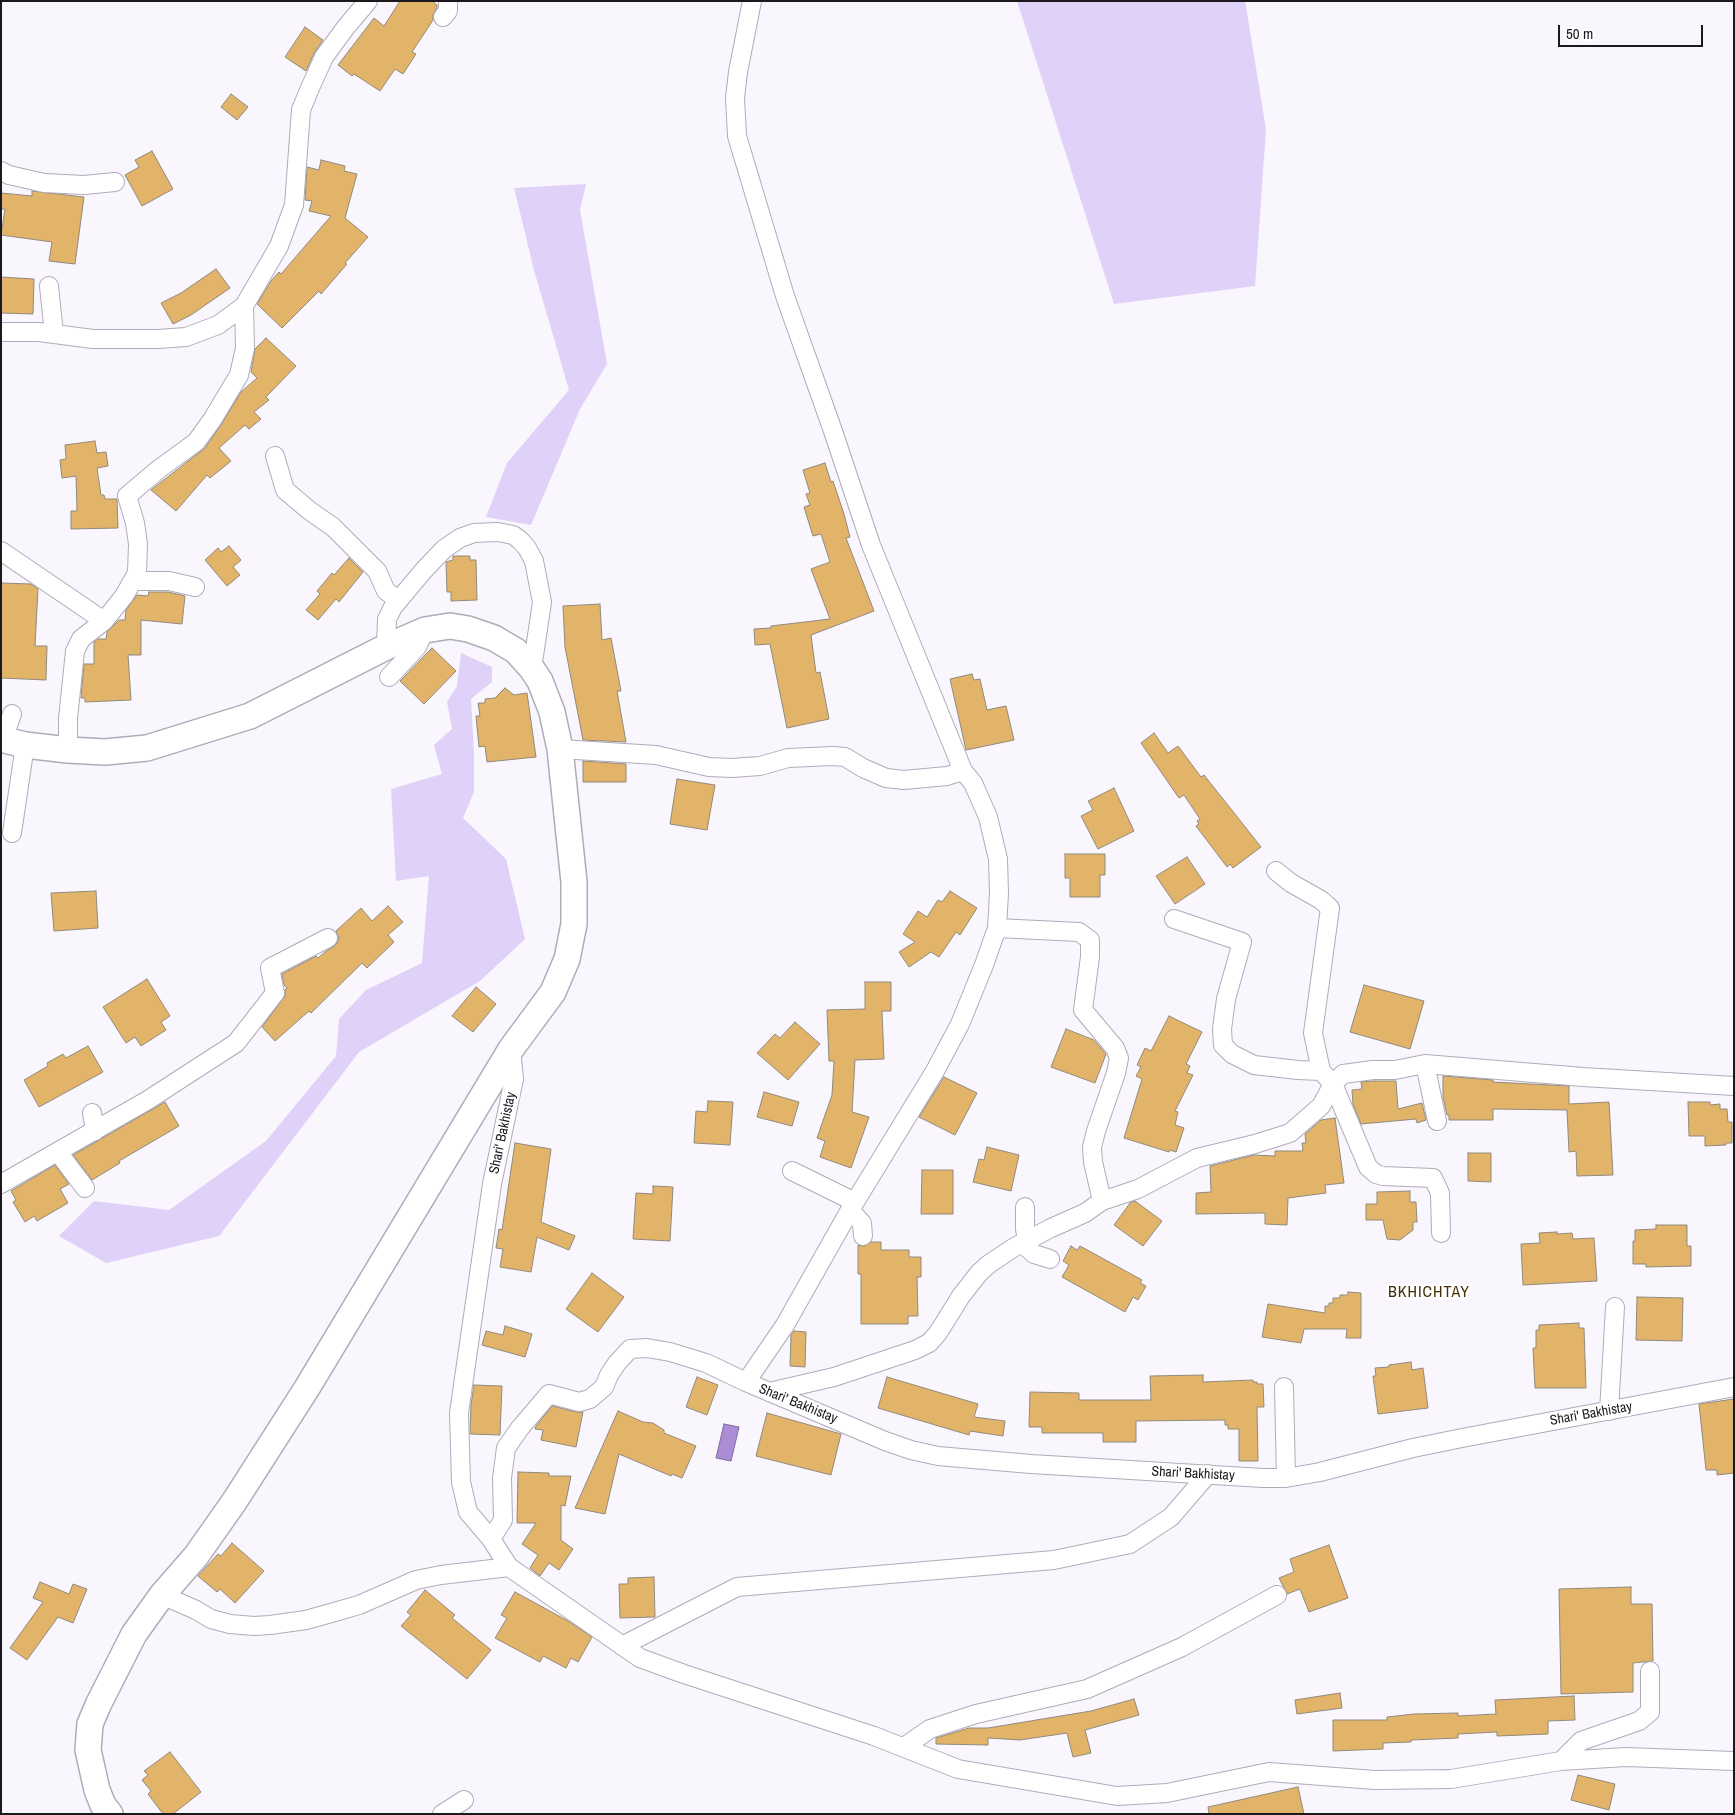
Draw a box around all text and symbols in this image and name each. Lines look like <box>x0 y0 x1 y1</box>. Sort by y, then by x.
scale bar <box>1560 15 1705 47</box>
text: 50 m <box>1566 23 1593 44</box>
street label: Shari' Bakhistay <box>486 1091 520 1175</box>
district label: BKHICHTAY <box>1387 1283 1471 1303</box>
street label: Shari' Bakhistay <box>756 1381 840 1427</box>
street label: Shari' Bakhistay <box>1549 1399 1633 1429</box>
street label: Shari' Bakhistay <box>1151 1463 1235 1485</box>

